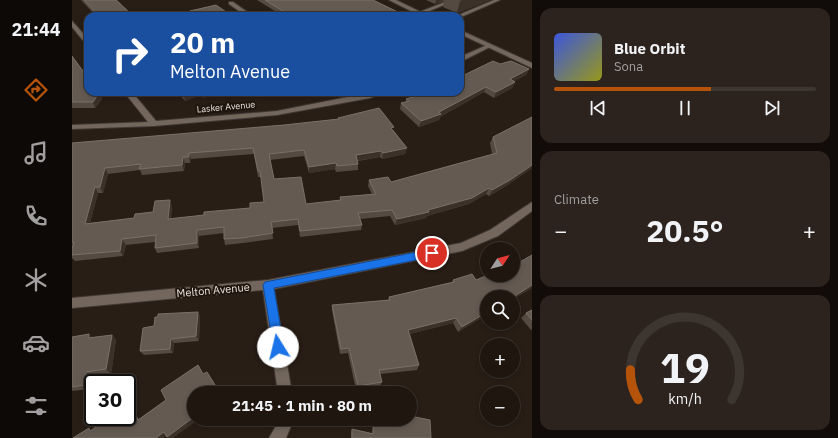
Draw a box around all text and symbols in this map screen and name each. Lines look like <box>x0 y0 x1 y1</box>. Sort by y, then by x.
text: 21:44 <box>11 18 61 41</box>
text: 20 m <box>170 24 235 61</box>
icon: right <box>104 28 156 80</box>
text: Blue Orbit <box>614 39 685 58</box>
text: Sona <box>614 58 643 75</box>
text: Melton Avenue <box>170 60 290 83</box>
icon: directions <box>22 76 50 104</box>
icon: previous <box>587 97 609 119</box>
icon: pause <box>674 97 696 119</box>
icon: next <box>761 97 783 119</box>
street label: Lasker Avenue <box>196 98 256 115</box>
icon: music <box>22 139 50 167</box>
text: Climate <box>554 191 599 208</box>
icon: phone <box>22 202 50 230</box>
text: 20.5° <box>646 211 724 250</box>
text: − <box>554 216 567 245</box>
text: + <box>803 216 816 245</box>
pin <box>415 236 449 270</box>
icon: arrive <box>421 242 443 264</box>
north arrow <box>480 242 520 282</box>
map controls <box>480 242 520 426</box>
icon: climate <box>22 266 50 294</box>
street label: Melton Avenue <box>176 280 250 300</box>
button: search <box>480 290 520 330</box>
position arrow <box>257 326 299 368</box>
icon: car <box>22 329 50 357</box>
button: + <box>480 338 520 378</box>
text: 19 <box>660 340 710 394</box>
speed limit sign: 30 <box>84 374 136 426</box>
button: − <box>480 386 520 426</box>
text: km/h <box>668 389 702 408</box>
icon: filters <box>22 392 50 420</box>
text: 21:45 · 1 min · 80 m <box>232 396 372 415</box>

